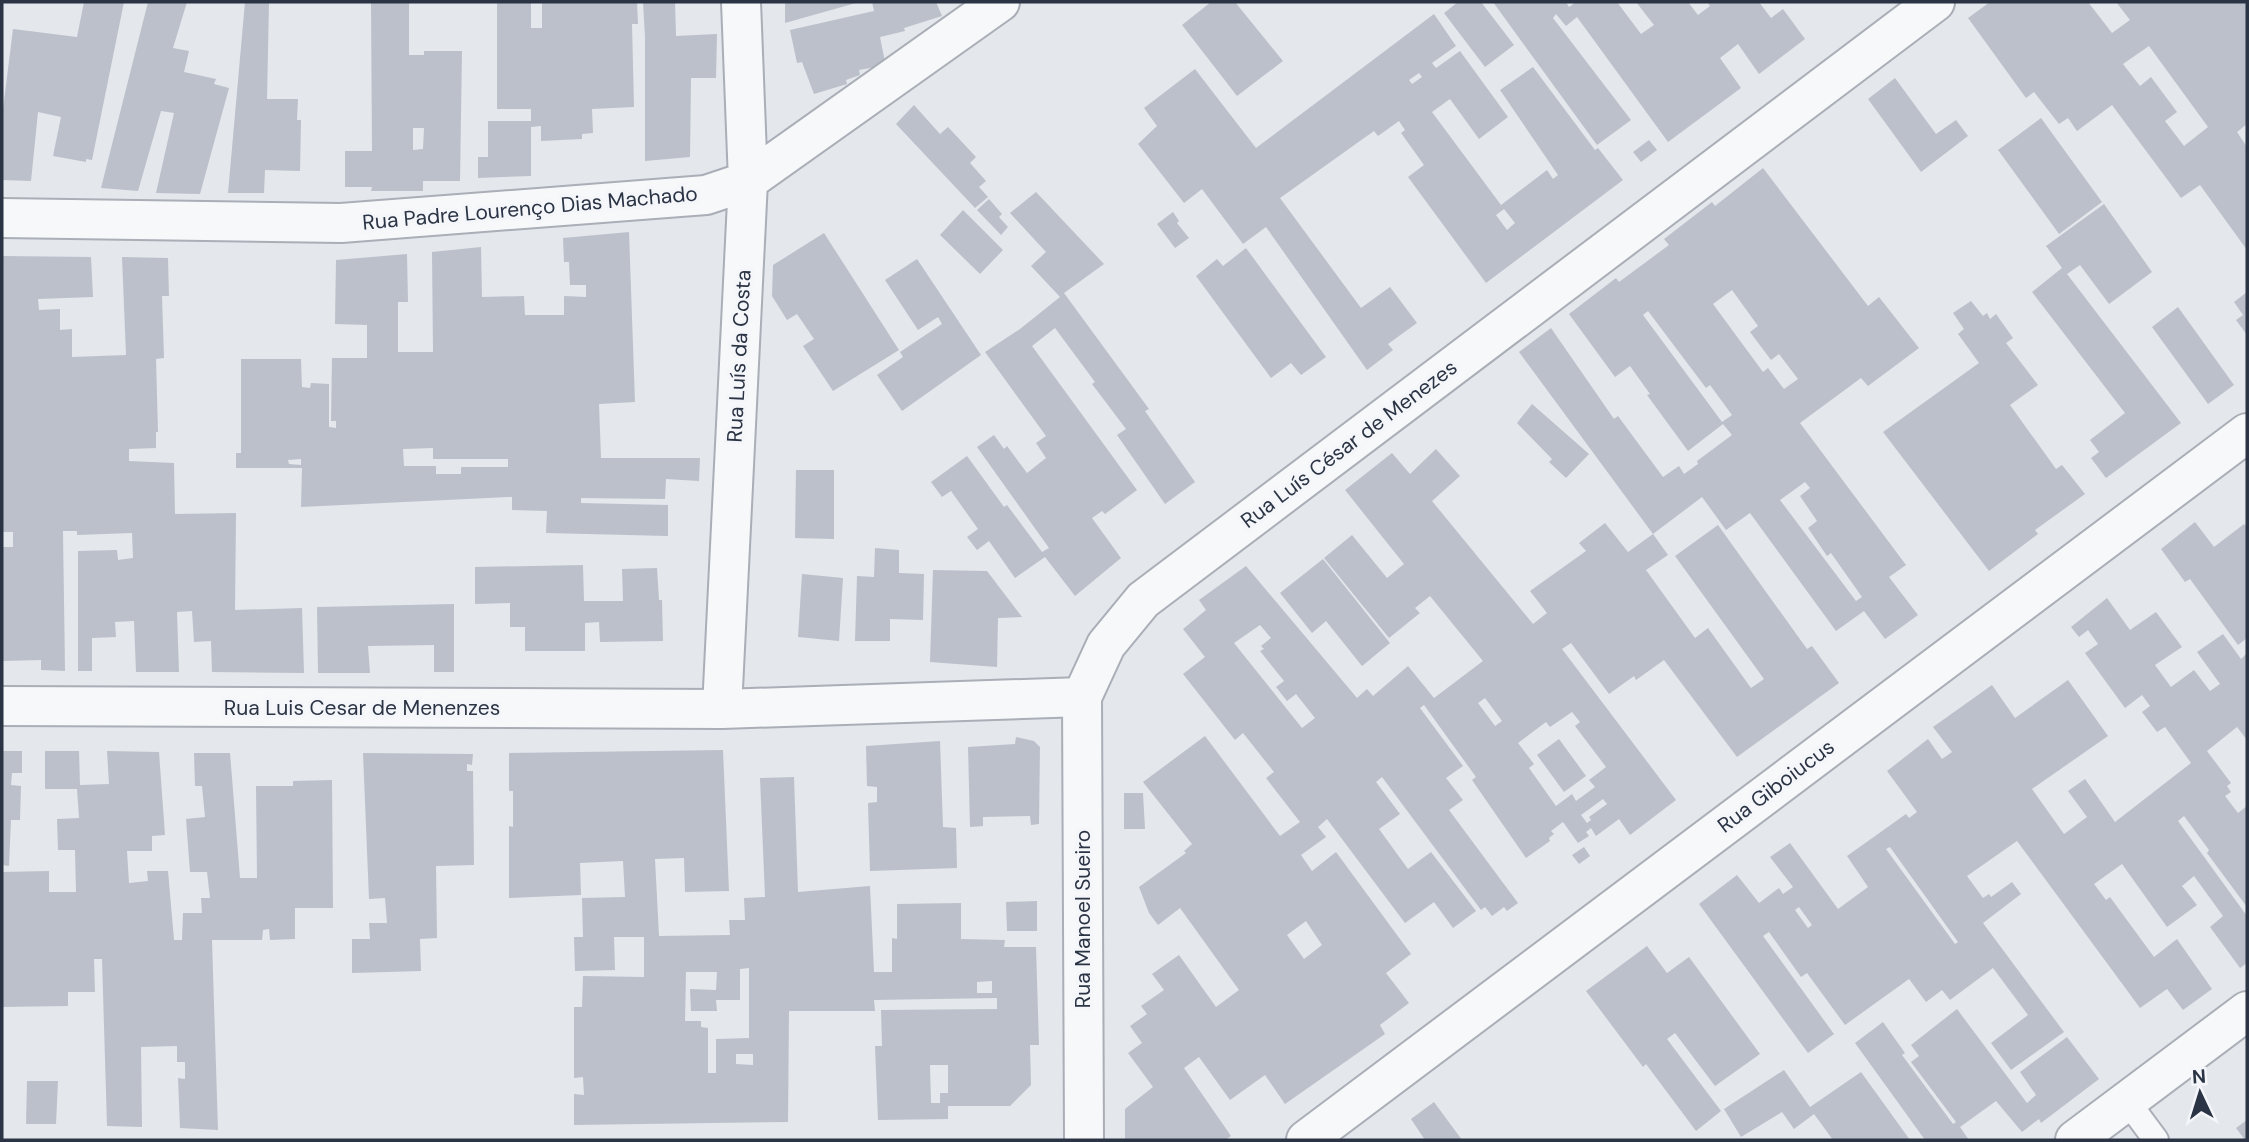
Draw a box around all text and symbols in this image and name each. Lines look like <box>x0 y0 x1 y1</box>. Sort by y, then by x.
street label: Rua Padre Lourenço Dias Machado <box>361 179 699 237</box>
street label: Rua Luís da Costa <box>720 269 758 443</box>
street label: Rua Luís César de Menezes <box>1235 353 1463 535</box>
street label: Rua Luis Cesar de Menenzes <box>224 694 500 722</box>
street label: Rua Giboiucus <box>1712 733 1840 839</box>
street label: Rua Manoel Sueiro <box>1069 830 1097 1008</box>
north arrow <box>2165 1058 2235 1128</box>
text: N <box>2191 1064 2207 1089</box>

